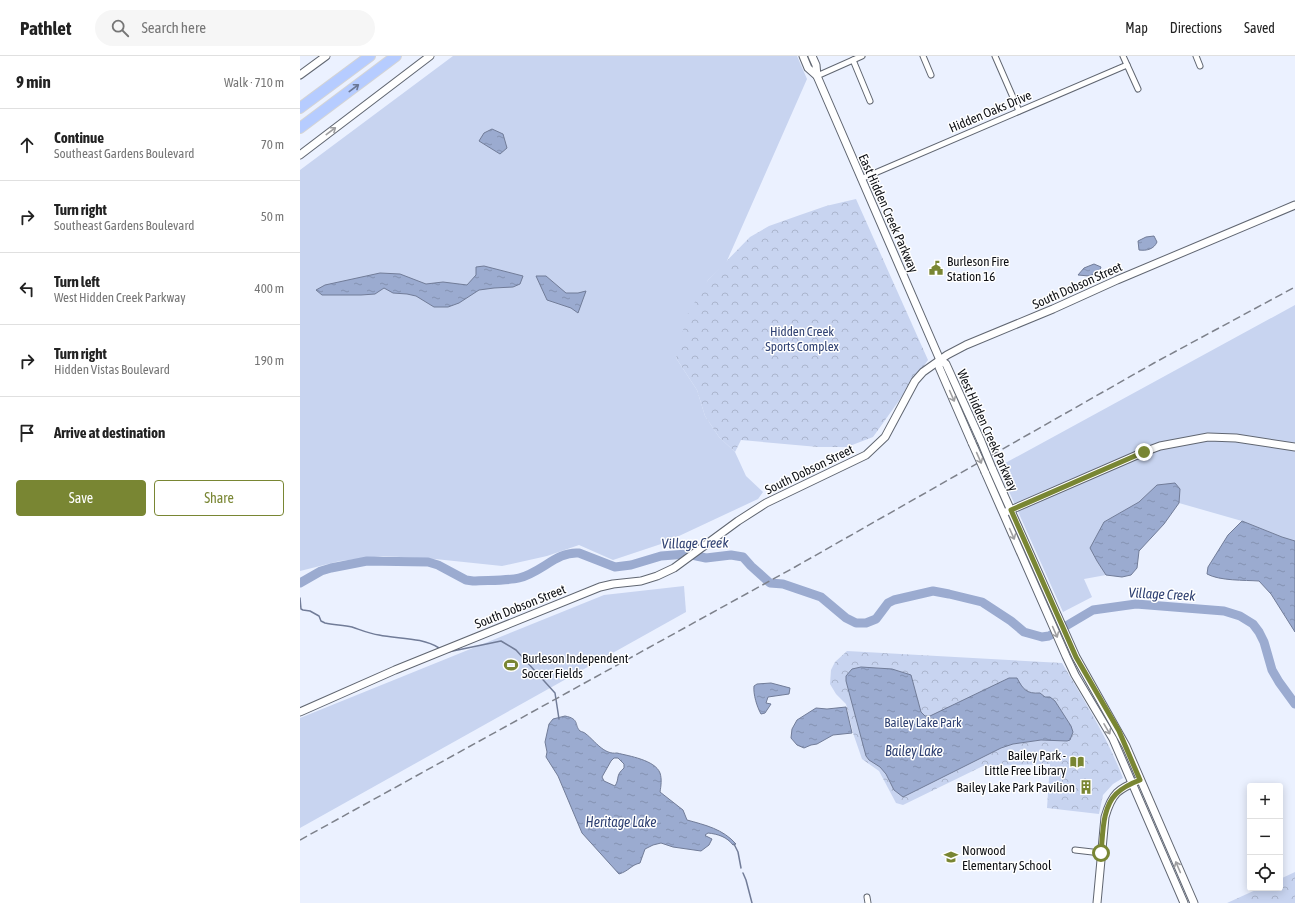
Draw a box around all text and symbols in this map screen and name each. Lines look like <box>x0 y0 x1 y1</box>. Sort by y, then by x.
search box <box>95 10 375 46</box>
text: Pathlet <box>20 17 71 39</box>
icon: search <box>109 17 131 39</box>
text: Search here <box>141 19 206 36</box>
text: Map <box>1125 20 1148 36</box>
text: Directions <box>1170 20 1222 36</box>
text: Saved <box>1244 20 1275 36</box>
text: 9 min <box>16 72 51 92</box>
text: Walk · 710 m <box>224 75 284 90</box>
one-way arrow <box>348 84 359 92</box>
street label: Hidden Oaks Drive <box>947 87 1034 136</box>
one-way arrow <box>326 127 337 135</box>
text: Continue <box>54 129 104 146</box>
icon: ahead <box>16 134 38 156</box>
text: 70 m <box>261 137 284 152</box>
text: Southeast Gardens Boulevard <box>54 146 194 161</box>
street label: East Hidden Creek Parkway <box>856 152 922 275</box>
text: Turn right <box>54 201 107 218</box>
icon: right <box>16 206 38 228</box>
text: 50 m <box>261 209 284 224</box>
text: Southeast Gardens Boulevard <box>54 218 194 233</box>
place label: Burleson Fire Station 16 <box>947 254 1009 284</box>
street label: South Dobson Street <box>1030 259 1125 312</box>
public building icon: Burleson Fire Station 16 <box>928 260 944 276</box>
text: Turn left <box>54 273 100 290</box>
icon: left <box>16 278 38 300</box>
text: 400 m <box>255 281 284 296</box>
text: West Hidden Creek Parkway <box>54 290 186 305</box>
park label: Hidden Creek Sports Complex <box>765 324 839 354</box>
text: Turn right <box>54 345 107 362</box>
icon: right <box>16 350 38 372</box>
text: 190 m <box>255 353 284 368</box>
text: Hidden Vistas Boulevard <box>54 362 170 377</box>
street label: West Hidden Creek Parkway <box>954 367 1021 494</box>
one-way arrow <box>948 390 956 402</box>
icon: arrive <box>16 422 38 444</box>
text: Arrive at destination <box>54 424 165 441</box>
street label: South Dobson Street <box>763 441 856 497</box>
route end <box>1135 443 1153 461</box>
one-way arrow <box>976 451 983 463</box>
button: Save <box>16 480 146 516</box>
button: Share <box>154 480 284 516</box>
one-way arrow <box>1009 527 1016 539</box>
water label: Village Creek <box>661 534 729 552</box>
street label: South Dobson Street <box>473 581 568 632</box>
water label: Village Creek <box>1128 584 1197 604</box>
one-way arrow <box>1052 626 1059 638</box>
place label: Burleson Independent Soccer Fields <box>522 651 629 681</box>
sports icon: Burleson Independent Soccer Fields <box>503 657 519 673</box>
park label: Bailey Lake Park <box>884 715 962 730</box>
one-way arrow <box>1104 723 1112 735</box>
water label: Bailey Lake <box>885 743 943 759</box>
place label: Bailey Park - Little Free Library <box>984 748 1067 778</box>
library icon: Bailey Park - Little Free Library <box>1069 754 1085 770</box>
building icon: Bailey Lake Park Pavilion <box>1078 779 1094 795</box>
place label: Bailey Lake Park Pavilion <box>957 780 1075 795</box>
map controls <box>1247 783 1283 891</box>
button: + <box>1247 783 1283 819</box>
water label: Heritage Lake <box>586 814 657 830</box>
button: − <box>1247 819 1283 855</box>
place label: Norwood Elementary School <box>962 843 1052 873</box>
route start <box>1092 844 1110 862</box>
school or university icon: Norwood Elementary School <box>943 849 959 865</box>
button: locate <box>1247 855 1283 891</box>
one-way arrow <box>1174 862 1182 874</box>

